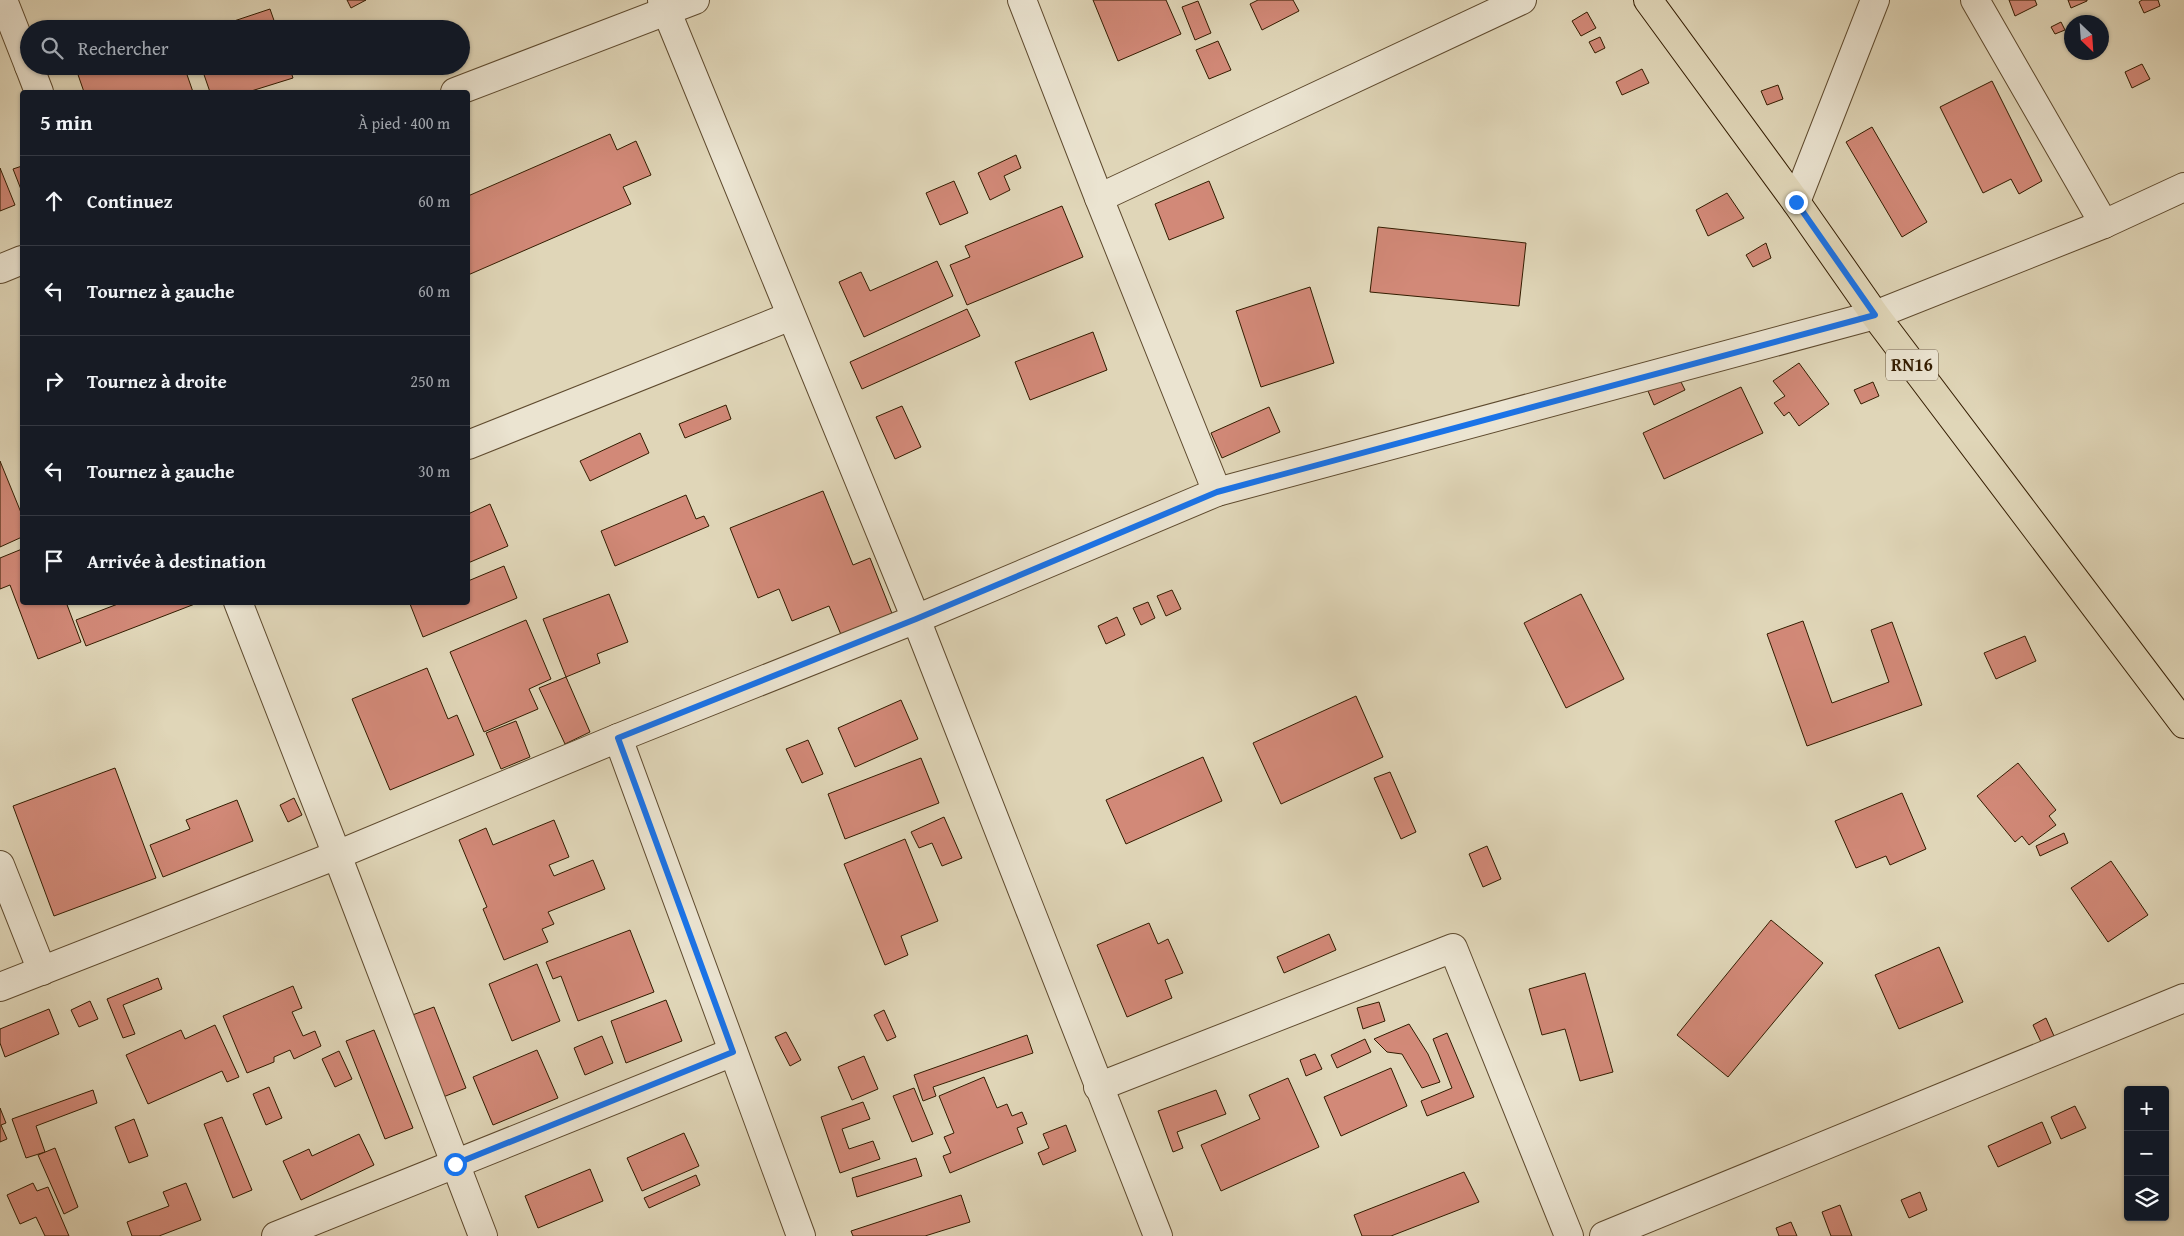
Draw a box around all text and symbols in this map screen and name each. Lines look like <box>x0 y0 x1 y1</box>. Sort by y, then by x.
north arrow <box>2064 15 2109 60</box>
search box <box>20 20 470 75</box>
icon: search <box>38 34 66 62</box>
text: Rechercher <box>78 34 169 62</box>
text: 5 min <box>40 107 92 138</box>
text: À pied · 400 m <box>358 111 450 135</box>
icon: ahead <box>40 187 68 215</box>
text: Continuez <box>87 187 173 215</box>
text: 60 m <box>418 189 450 213</box>
route end <box>1785 191 1808 214</box>
icon: left <box>40 277 68 305</box>
text: Tournez à gauche <box>87 277 235 305</box>
text: 60 m <box>418 279 450 303</box>
road number: RN16 <box>1886 350 1938 380</box>
icon: right <box>40 367 68 395</box>
text: Tournez à droite <box>87 367 227 395</box>
text: 250 m <box>410 369 450 393</box>
icon: left <box>40 457 68 485</box>
text: Tournez à gauche <box>87 457 235 485</box>
text: 30 m <box>418 459 450 483</box>
icon: arrive <box>40 547 68 575</box>
text: Arrivée à destination <box>87 547 266 575</box>
map controls <box>2124 1086 2169 1221</box>
button: + <box>2124 1086 2169 1131</box>
button: − <box>2124 1131 2169 1176</box>
route start <box>444 1153 467 1176</box>
button: layers <box>2124 1176 2169 1221</box>

